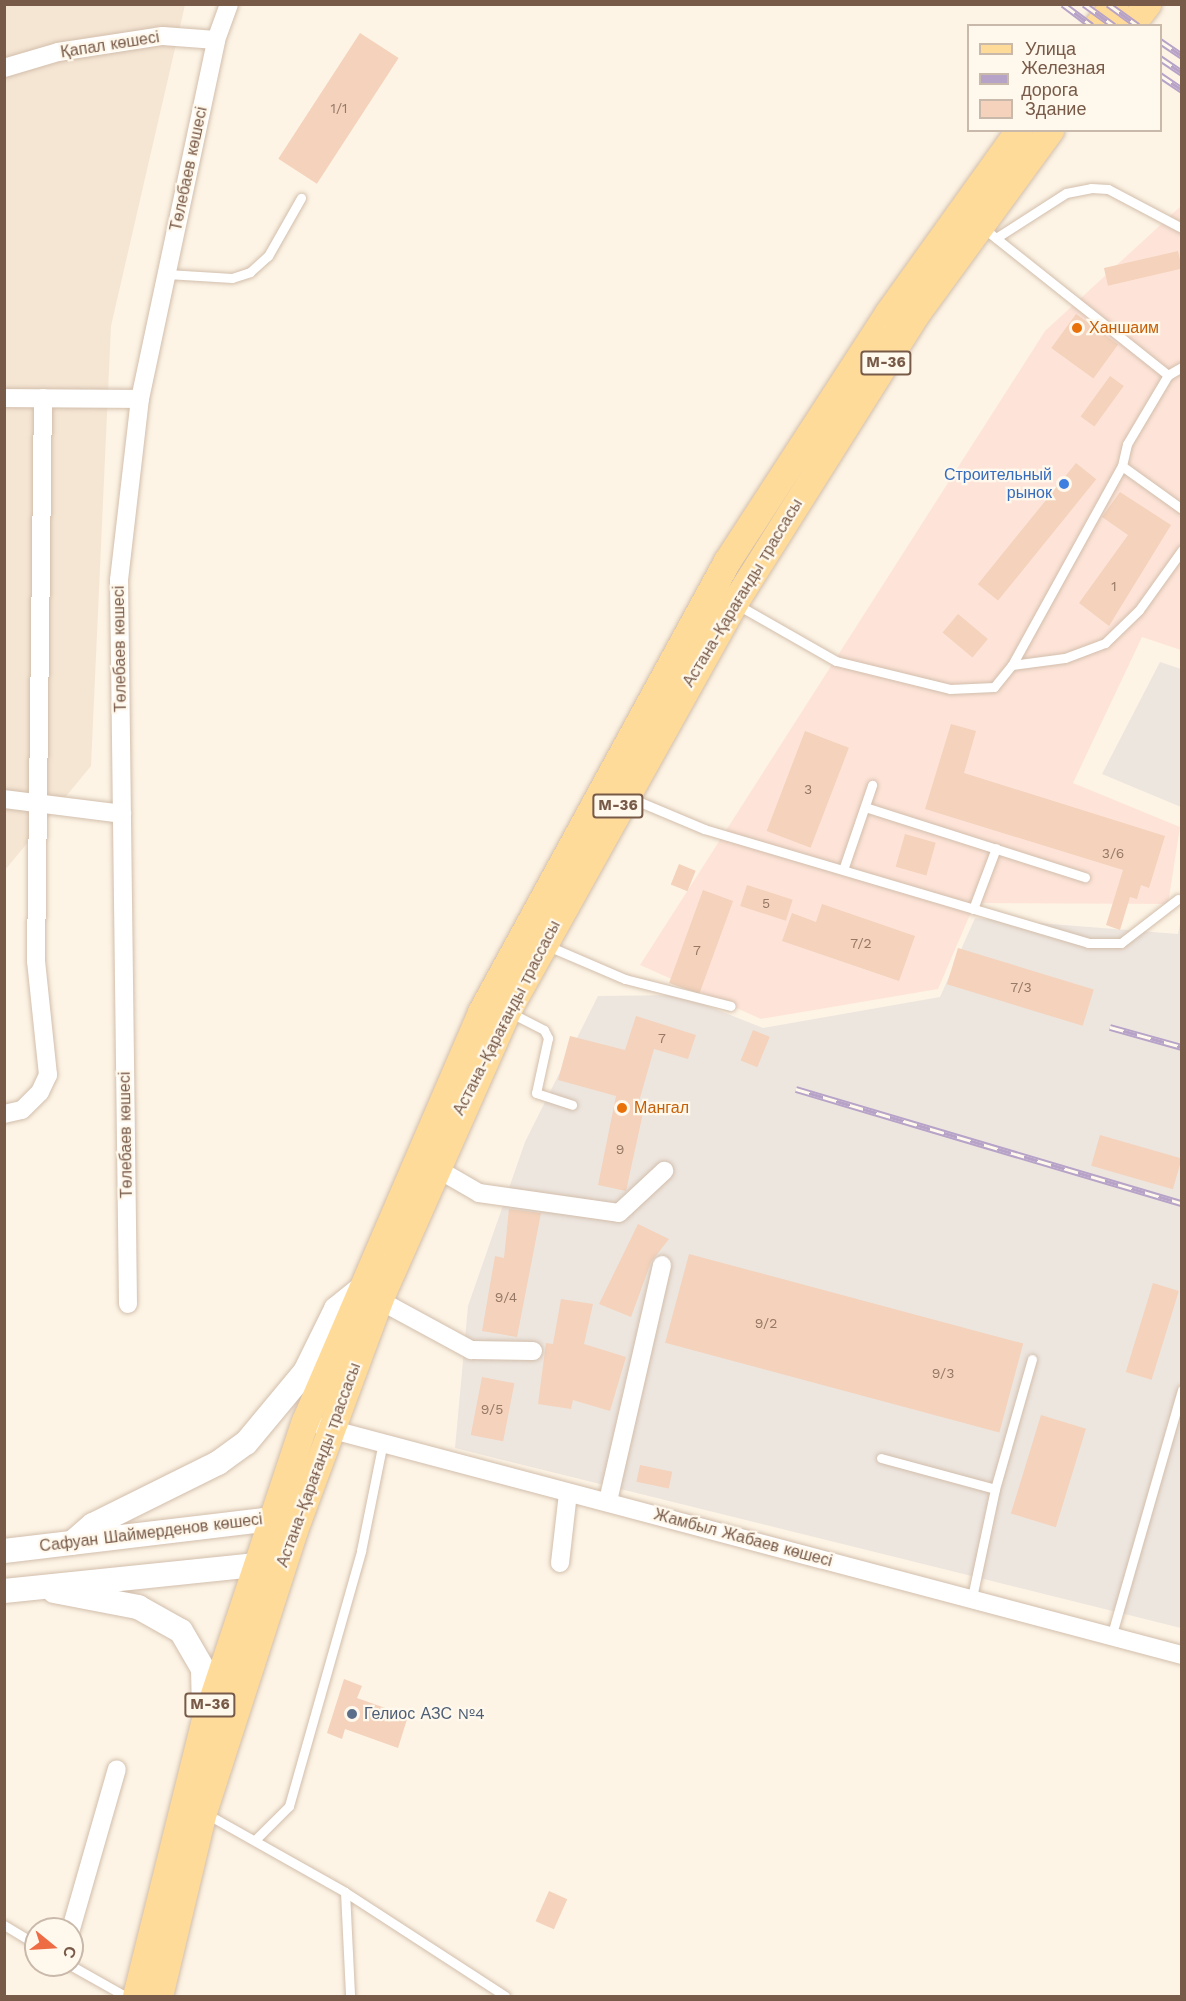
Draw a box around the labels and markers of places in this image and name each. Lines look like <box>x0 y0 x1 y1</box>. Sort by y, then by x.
place label: Ханшаим <box>1089 318 1159 338</box>
marker: Ханшаим <box>1070 321 1084 335</box>
place label: Строительный рынок <box>944 465 1052 503</box>
marker: Строительный рынок <box>1057 477 1071 491</box>
place label: Мангал <box>634 1098 689 1118</box>
marker: Мангал <box>615 1101 629 1115</box>
place label: Гелиос АЗС №4 <box>364 1704 485 1724</box>
marker: Гелиос АЗС №4 <box>345 1707 359 1721</box>

